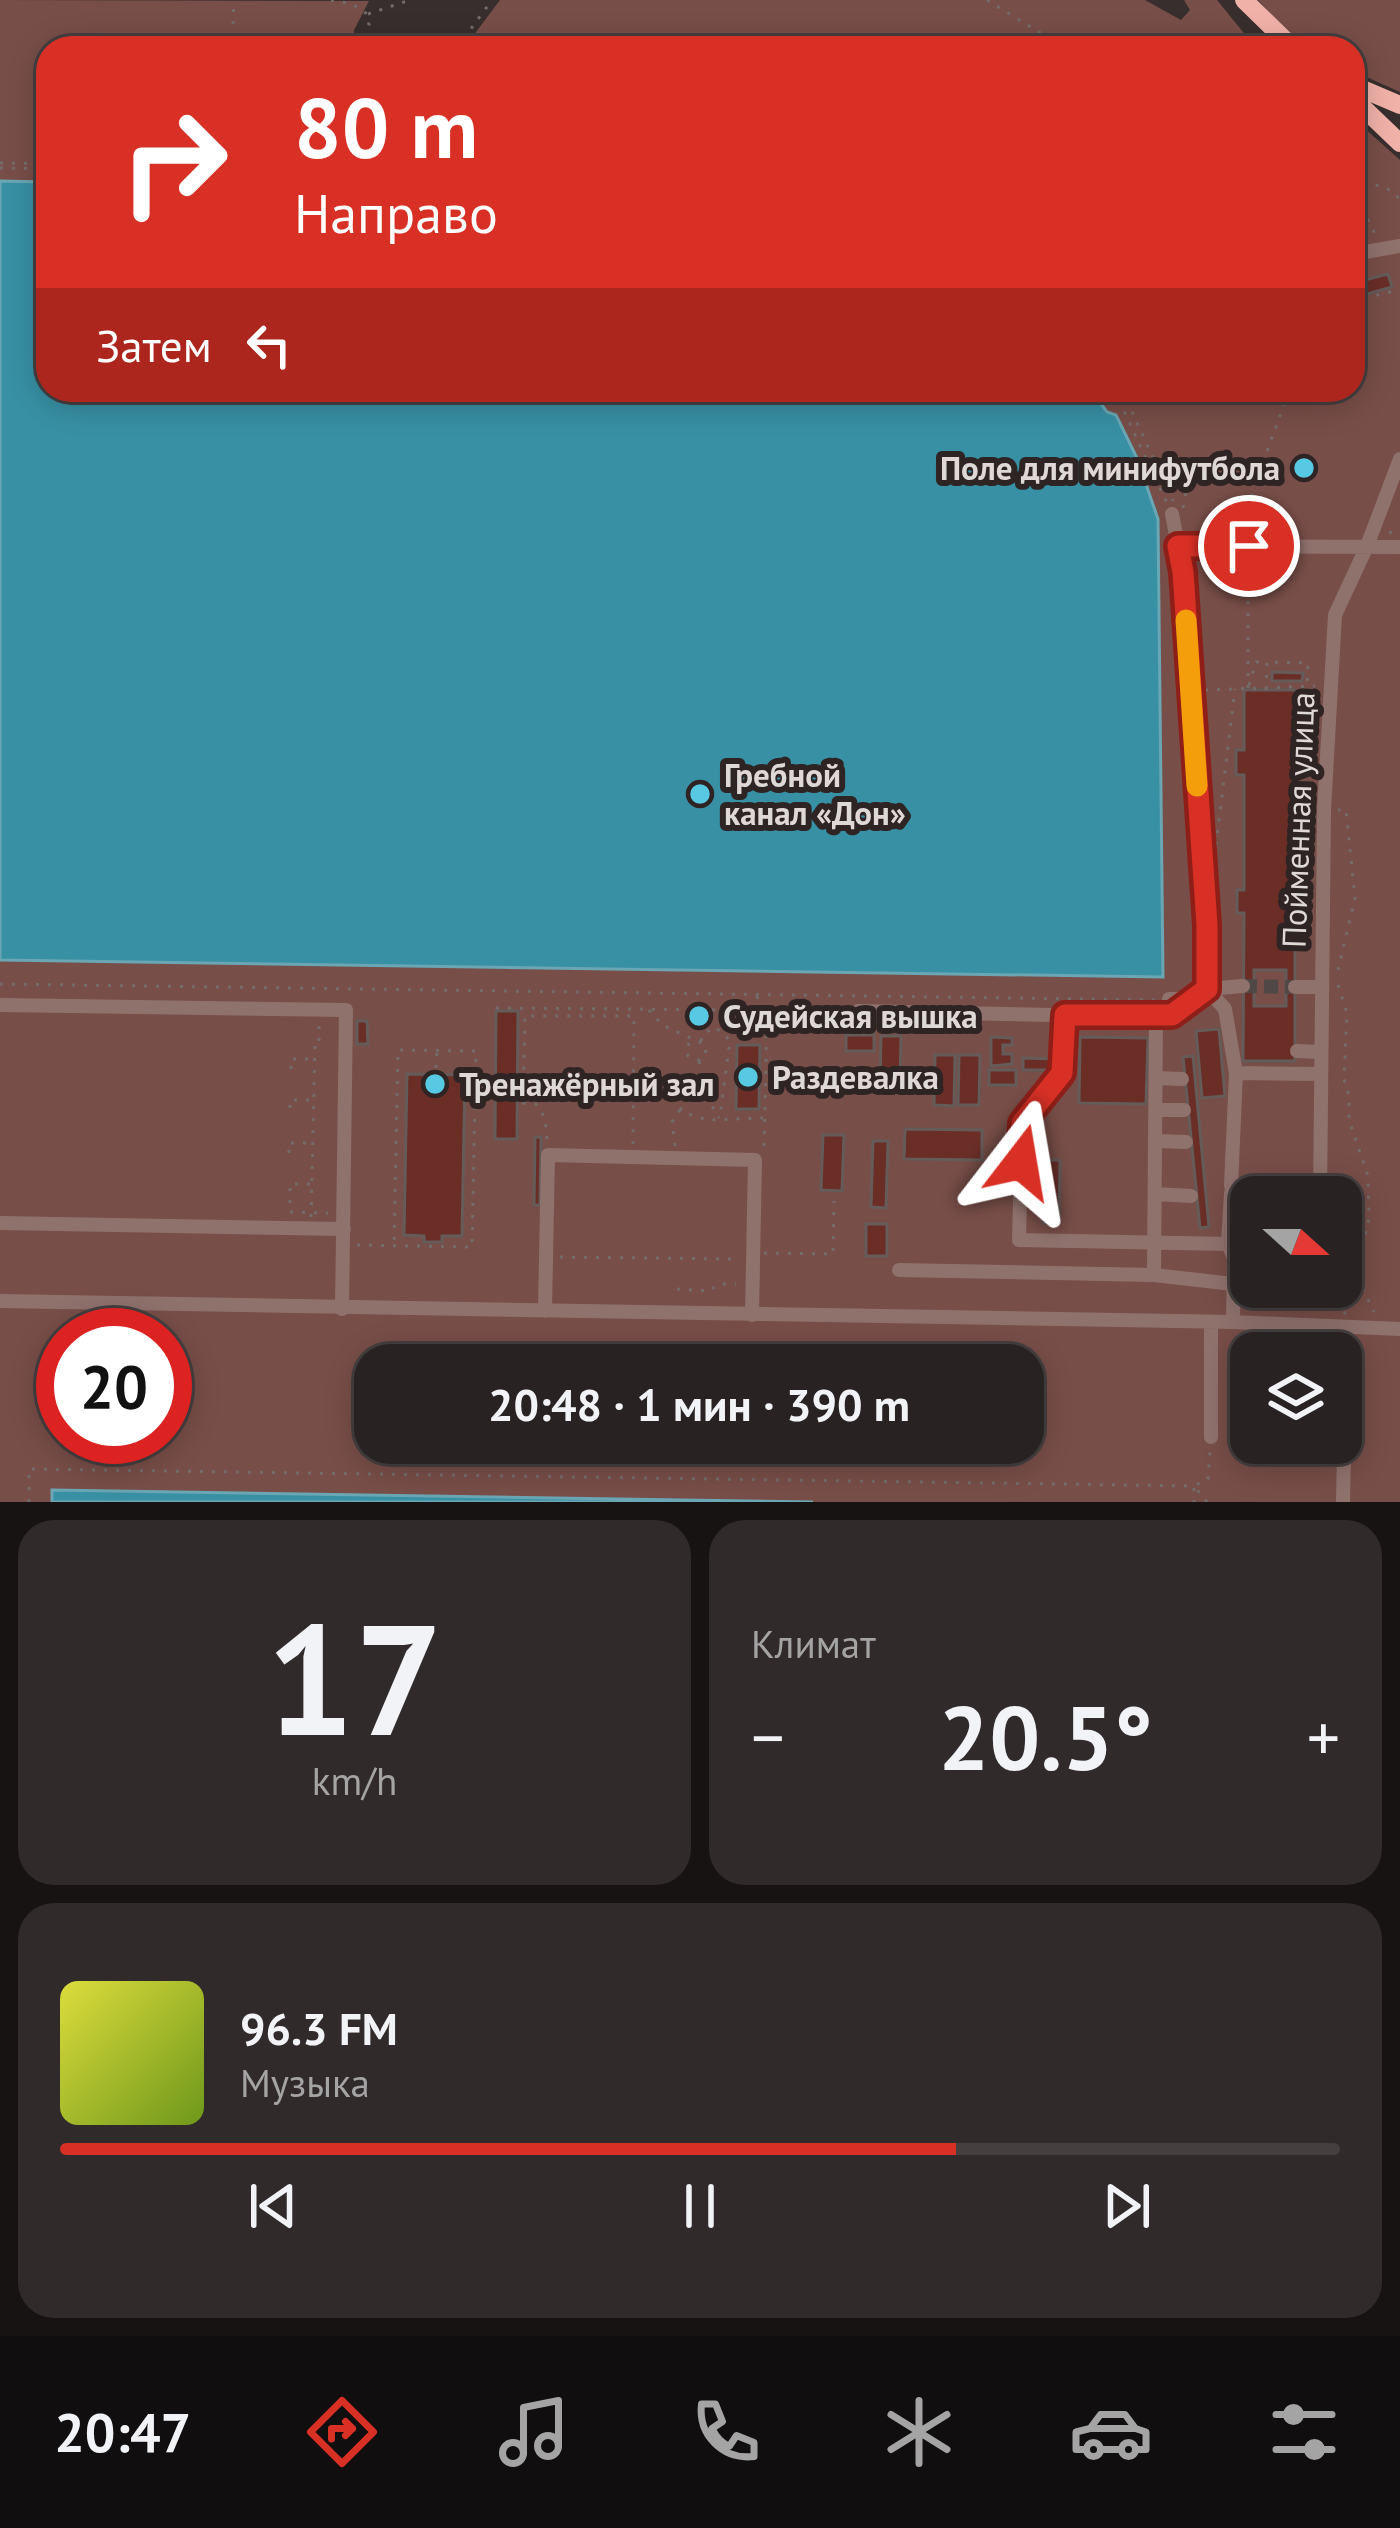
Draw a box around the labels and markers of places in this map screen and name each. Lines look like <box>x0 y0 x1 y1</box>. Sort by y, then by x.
place label: Поле для минифутбола <box>940 446 1280 489</box>
marker: Поле для минифутбола <box>1291 455 1317 481</box>
pin <box>1198 495 1300 597</box>
place label: Гребной канал «Дон» <box>724 753 906 834</box>
marker: Гребной канал «Дон» <box>687 781 713 807</box>
place label: Судейская вышка <box>723 994 978 1037</box>
marker: Судейская вышка <box>686 1003 712 1029</box>
place label: Раздевалка <box>772 1055 939 1098</box>
place label: Тренажёрный зал <box>459 1062 714 1105</box>
marker: Раздевалка <box>735 1064 761 1090</box>
marker: Тренажёрный зал <box>422 1071 448 1097</box>

